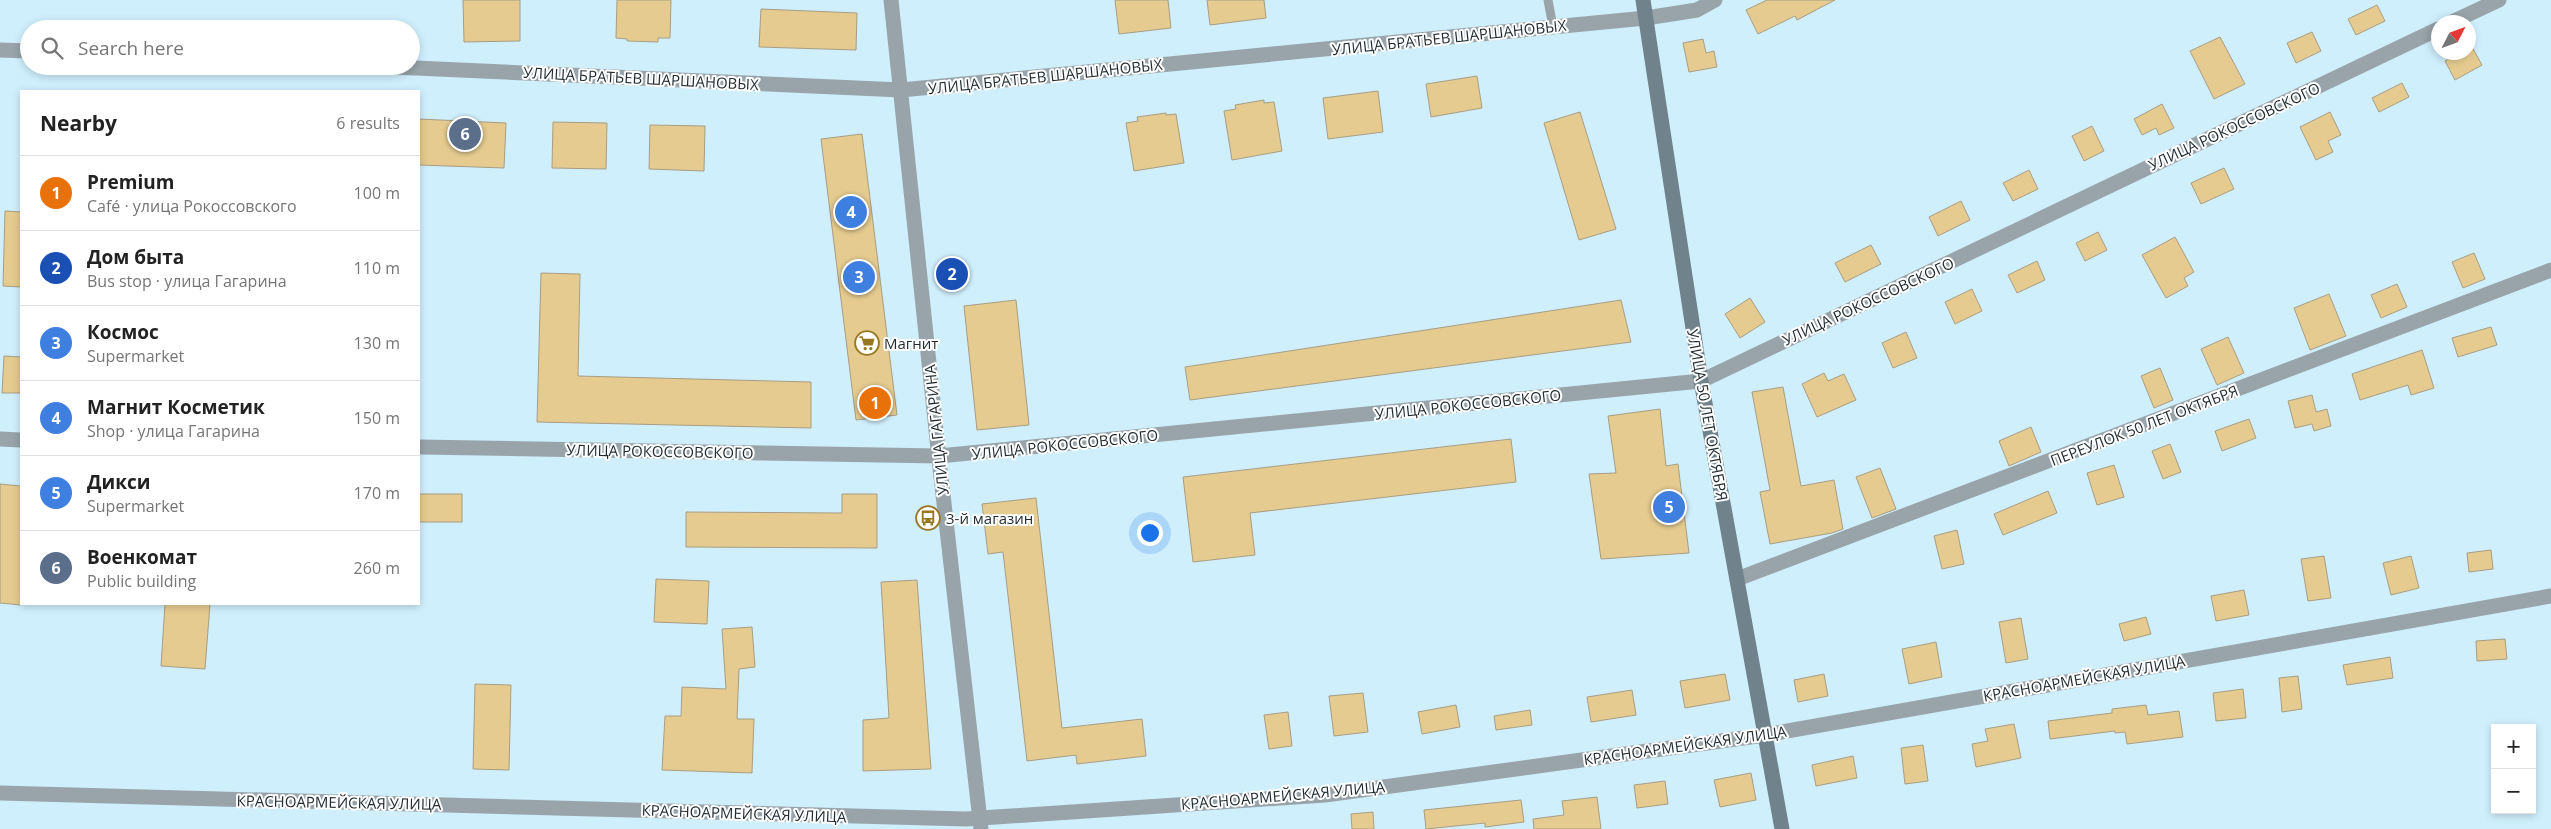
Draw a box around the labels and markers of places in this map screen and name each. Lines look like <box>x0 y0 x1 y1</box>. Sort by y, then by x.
pin: 6 <box>449 115 481 153</box>
pin: 4 <box>835 193 867 231</box>
pin: 2 <box>936 255 968 293</box>
pin: 3 <box>843 258 875 296</box>
supermarket icon: Магнит <box>854 330 880 356</box>
place label: Магнит <box>884 333 938 353</box>
pin: 1 <box>859 384 891 422</box>
pin: 5 <box>1653 488 1685 526</box>
bus stop icon: 3-й магазин <box>915 505 941 531</box>
place label: 3-й магазин <box>946 508 1033 528</box>

